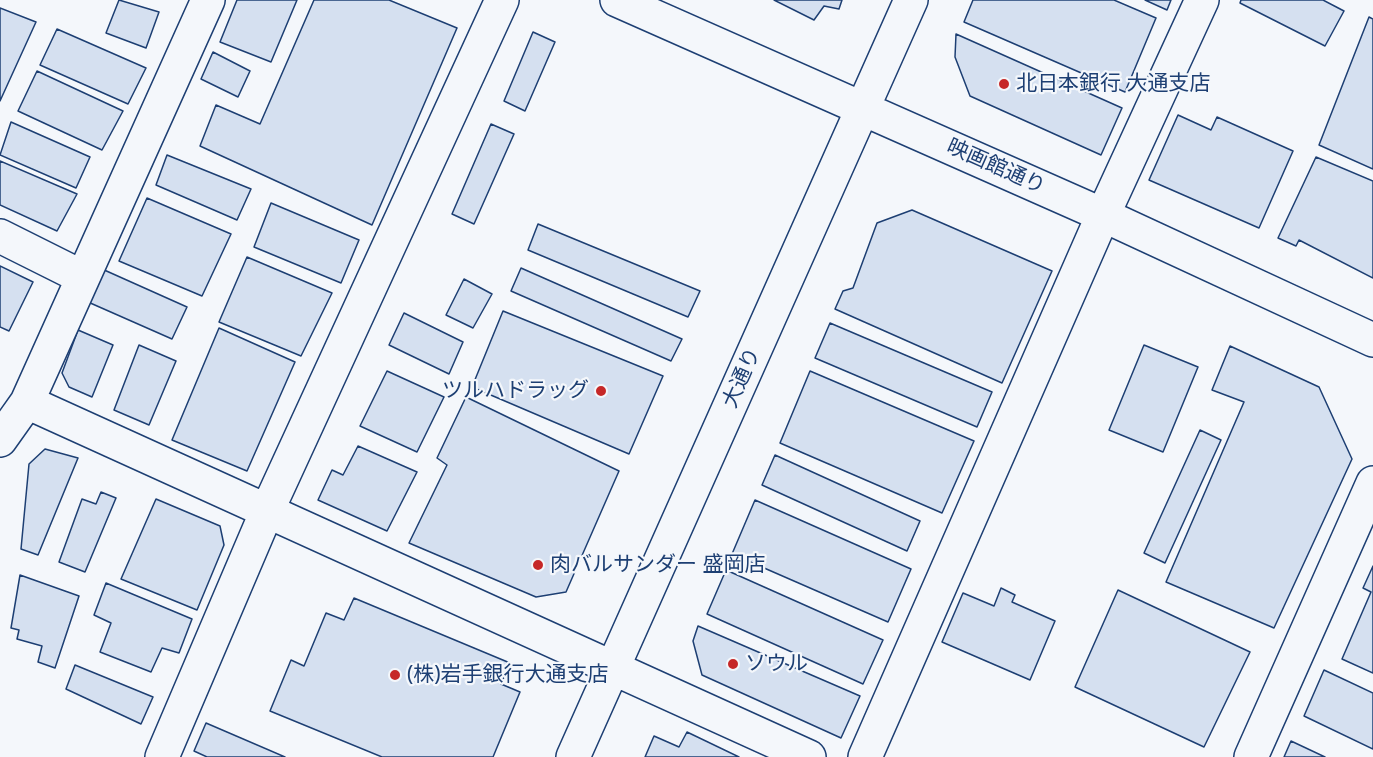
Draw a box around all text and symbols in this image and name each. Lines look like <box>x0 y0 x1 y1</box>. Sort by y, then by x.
place label: 北日本銀行 大通支店 <box>1016 71 1210 97</box>
marker: 北日本銀行 大通支店 <box>997 77 1011 91</box>
street label: 映画館通り <box>943 134 1049 200</box>
street label: 大通り <box>718 344 766 412</box>
place label: ツルハドラッグ <box>442 378 589 404</box>
marker: ツルハドラッグ <box>594 384 608 398</box>
place label: 肉バルサンダー 盛岡店 <box>550 552 765 578</box>
marker: 肉バルサンダー 盛岡店 <box>531 558 545 572</box>
place label: ソウル <box>745 651 808 677</box>
marker: ソウル <box>726 657 740 671</box>
place label: (株)岩手銀行大通支店 <box>407 662 609 688</box>
marker: (株)岩手銀行大通支店 <box>388 668 402 682</box>

